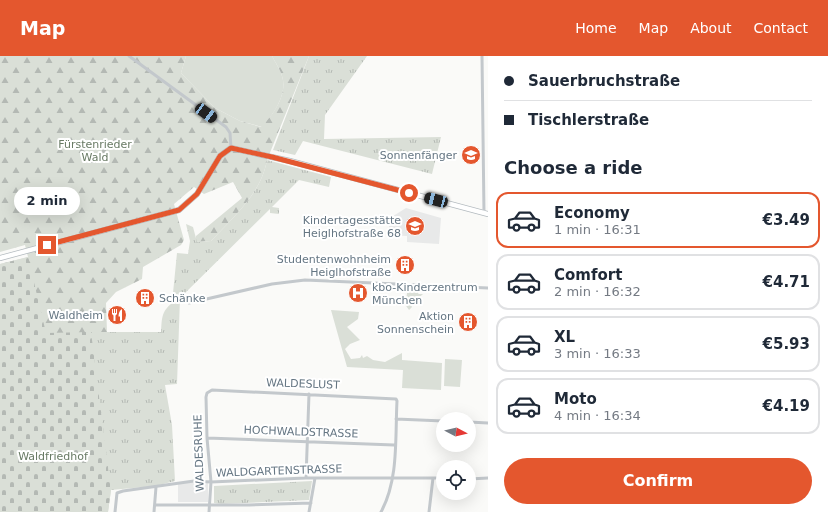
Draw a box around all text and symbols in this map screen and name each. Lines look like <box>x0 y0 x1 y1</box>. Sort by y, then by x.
text: Map <box>20 17 65 39</box>
text: Home <box>575 20 617 36</box>
text: Map <box>639 20 668 36</box>
text: About <box>690 20 732 36</box>
text: Contact <box>754 20 808 36</box>
text: Sauerbruchstraße <box>528 72 680 90</box>
car <box>193 101 219 125</box>
text: Tischlerstraße <box>528 111 649 129</box>
park label: Fürstenrieder Wald <box>58 138 132 164</box>
school or university icon: Sonnenfänger <box>460 144 482 166</box>
place label: Sonnenfänger <box>380 149 457 162</box>
text: Choose a ride <box>504 157 643 178</box>
route start <box>400 184 418 202</box>
callout: 2 min <box>14 187 80 215</box>
car <box>423 191 449 209</box>
text: 2 min <box>27 193 67 208</box>
icon: car <box>506 202 542 238</box>
text: Economy <box>554 204 630 222</box>
text: €3.49 <box>763 211 810 229</box>
place label: Kindertagesstätte Heiglhofstraße 68 <box>303 214 401 240</box>
school or university icon: Kindertagesstätte Heiglhofstraße 68 <box>404 215 426 237</box>
text: 1 min · 16:31 <box>554 222 641 237</box>
route end <box>38 236 56 254</box>
place label: Studentenwohnheim Heiglhofstraße <box>277 253 391 279</box>
building icon: Studentenwohnheim Heiglhofstraße <box>394 254 416 276</box>
icon: car <box>506 264 542 300</box>
text: Comfort <box>554 266 622 284</box>
text: €4.71 <box>763 273 810 291</box>
place label: kbo-Kinderzentrum München <box>372 281 478 307</box>
hospital icon: kbo-Kinderzentrum München <box>347 282 369 304</box>
text: 2 min · 16:32 <box>554 284 641 299</box>
building icon: Schänke <box>134 287 156 309</box>
place label: Schänke <box>159 292 206 305</box>
restaurant icon: Waldheim <box>106 304 128 326</box>
place label: Waldheim <box>49 309 103 322</box>
place label: Aktion Sonnenschein <box>377 310 454 336</box>
building icon: Aktion Sonnenschein <box>457 311 479 333</box>
icon: car <box>506 326 542 362</box>
text: XL <box>554 328 575 346</box>
text: €5.93 <box>763 335 810 353</box>
text: 3 min · 16:33 <box>554 346 641 361</box>
street label: WALDESLUST <box>266 376 340 392</box>
icon: car <box>506 388 542 424</box>
text: Moto <box>554 390 597 408</box>
text: €4.19 <box>763 397 810 415</box>
text: 4 min · 16:34 <box>554 408 641 423</box>
north arrow <box>436 412 476 452</box>
map controls <box>436 412 476 500</box>
street label: WALDESRUHE <box>191 414 207 492</box>
street label: HOCHWALDSTRASSE <box>243 424 359 440</box>
park label: Waldfriedhof <box>18 450 89 463</box>
button: Confirm <box>504 458 812 504</box>
button: locate <box>436 460 476 500</box>
street label: WALDGARTENSTRASSE <box>216 462 342 480</box>

